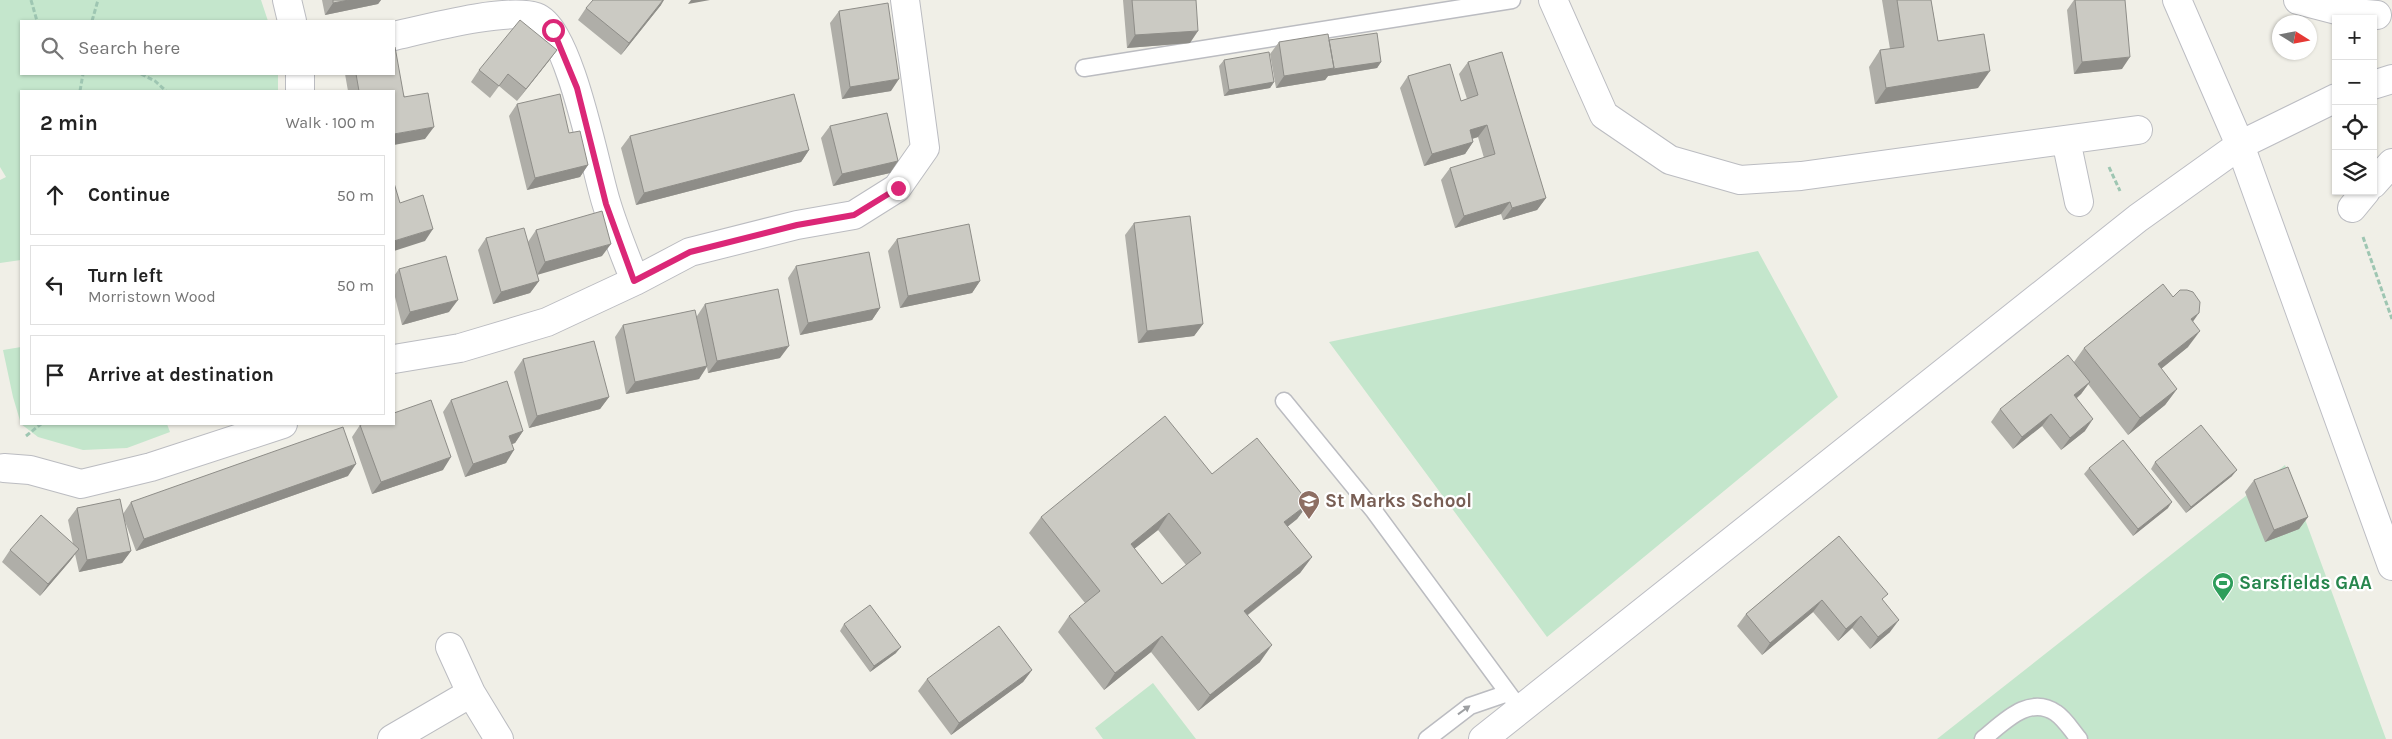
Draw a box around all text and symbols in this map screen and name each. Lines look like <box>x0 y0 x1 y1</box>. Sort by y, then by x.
north arrow <box>2272 15 2317 60</box>
map controls <box>2332 15 2377 195</box>
button: + <box>2332 15 2377 60</box>
route start <box>542 19 565 42</box>
search box <box>20 20 395 75</box>
icon: search <box>38 34 66 62</box>
text: Search here <box>78 37 180 59</box>
button: − <box>2332 60 2377 105</box>
button: locate <box>2332 105 2377 150</box>
text: 2 min <box>40 111 98 135</box>
text: Walk · 100 m <box>285 113 375 132</box>
button: layers <box>2332 150 2377 195</box>
route end <box>887 177 910 200</box>
icon: ahead <box>41 181 69 209</box>
text: Continue <box>88 184 170 206</box>
text: 50 m <box>337 186 374 205</box>
text: Turn left <box>88 265 163 287</box>
icon: left <box>41 271 69 299</box>
text: 50 m <box>337 276 374 295</box>
text: Morristown Wood <box>88 287 216 306</box>
icon: arrive <box>41 361 69 389</box>
text: Arrive at destination <box>88 364 274 386</box>
school or university icon: St Marks School <box>1297 489 1321 520</box>
place label: St Marks School <box>1325 490 1472 512</box>
sports icon: Sarsfields GAA <box>2211 571 2235 602</box>
place label: Sarsfields GAA <box>2239 572 2372 594</box>
one-way arrow <box>1457 705 1471 715</box>

